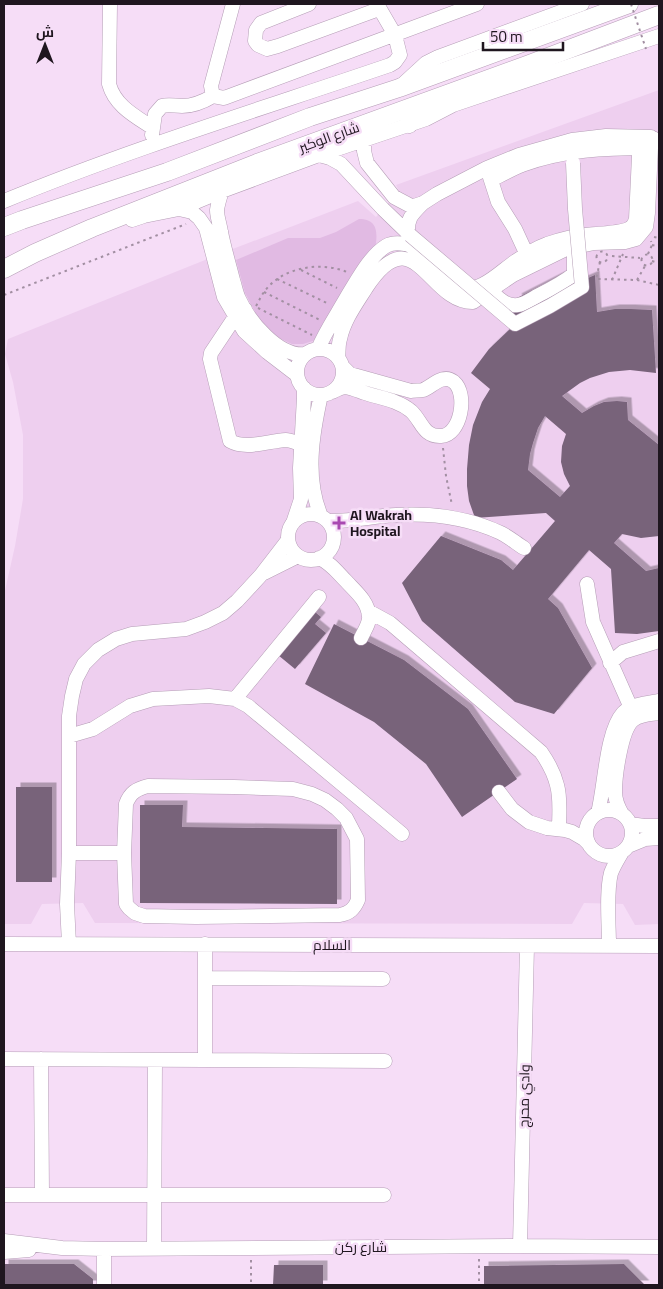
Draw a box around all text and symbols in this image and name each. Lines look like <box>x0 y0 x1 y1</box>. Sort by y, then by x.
text: ش <box>36 19 54 45</box>
north arrow <box>20 20 70 70</box>
scale bar <box>483 20 563 52</box>
text: 50 m <box>490 22 523 51</box>
street label: شارع الوكير <box>294 114 363 160</box>
place label: Al Wakrah Hospital <box>350 502 412 544</box>
marker: Al Wakrah Hospital <box>332 516 346 530</box>
street label: السلام <box>313 932 351 958</box>
street label: وادي محرج <box>510 1064 538 1128</box>
street label: شارع ركن <box>335 1234 387 1260</box>

